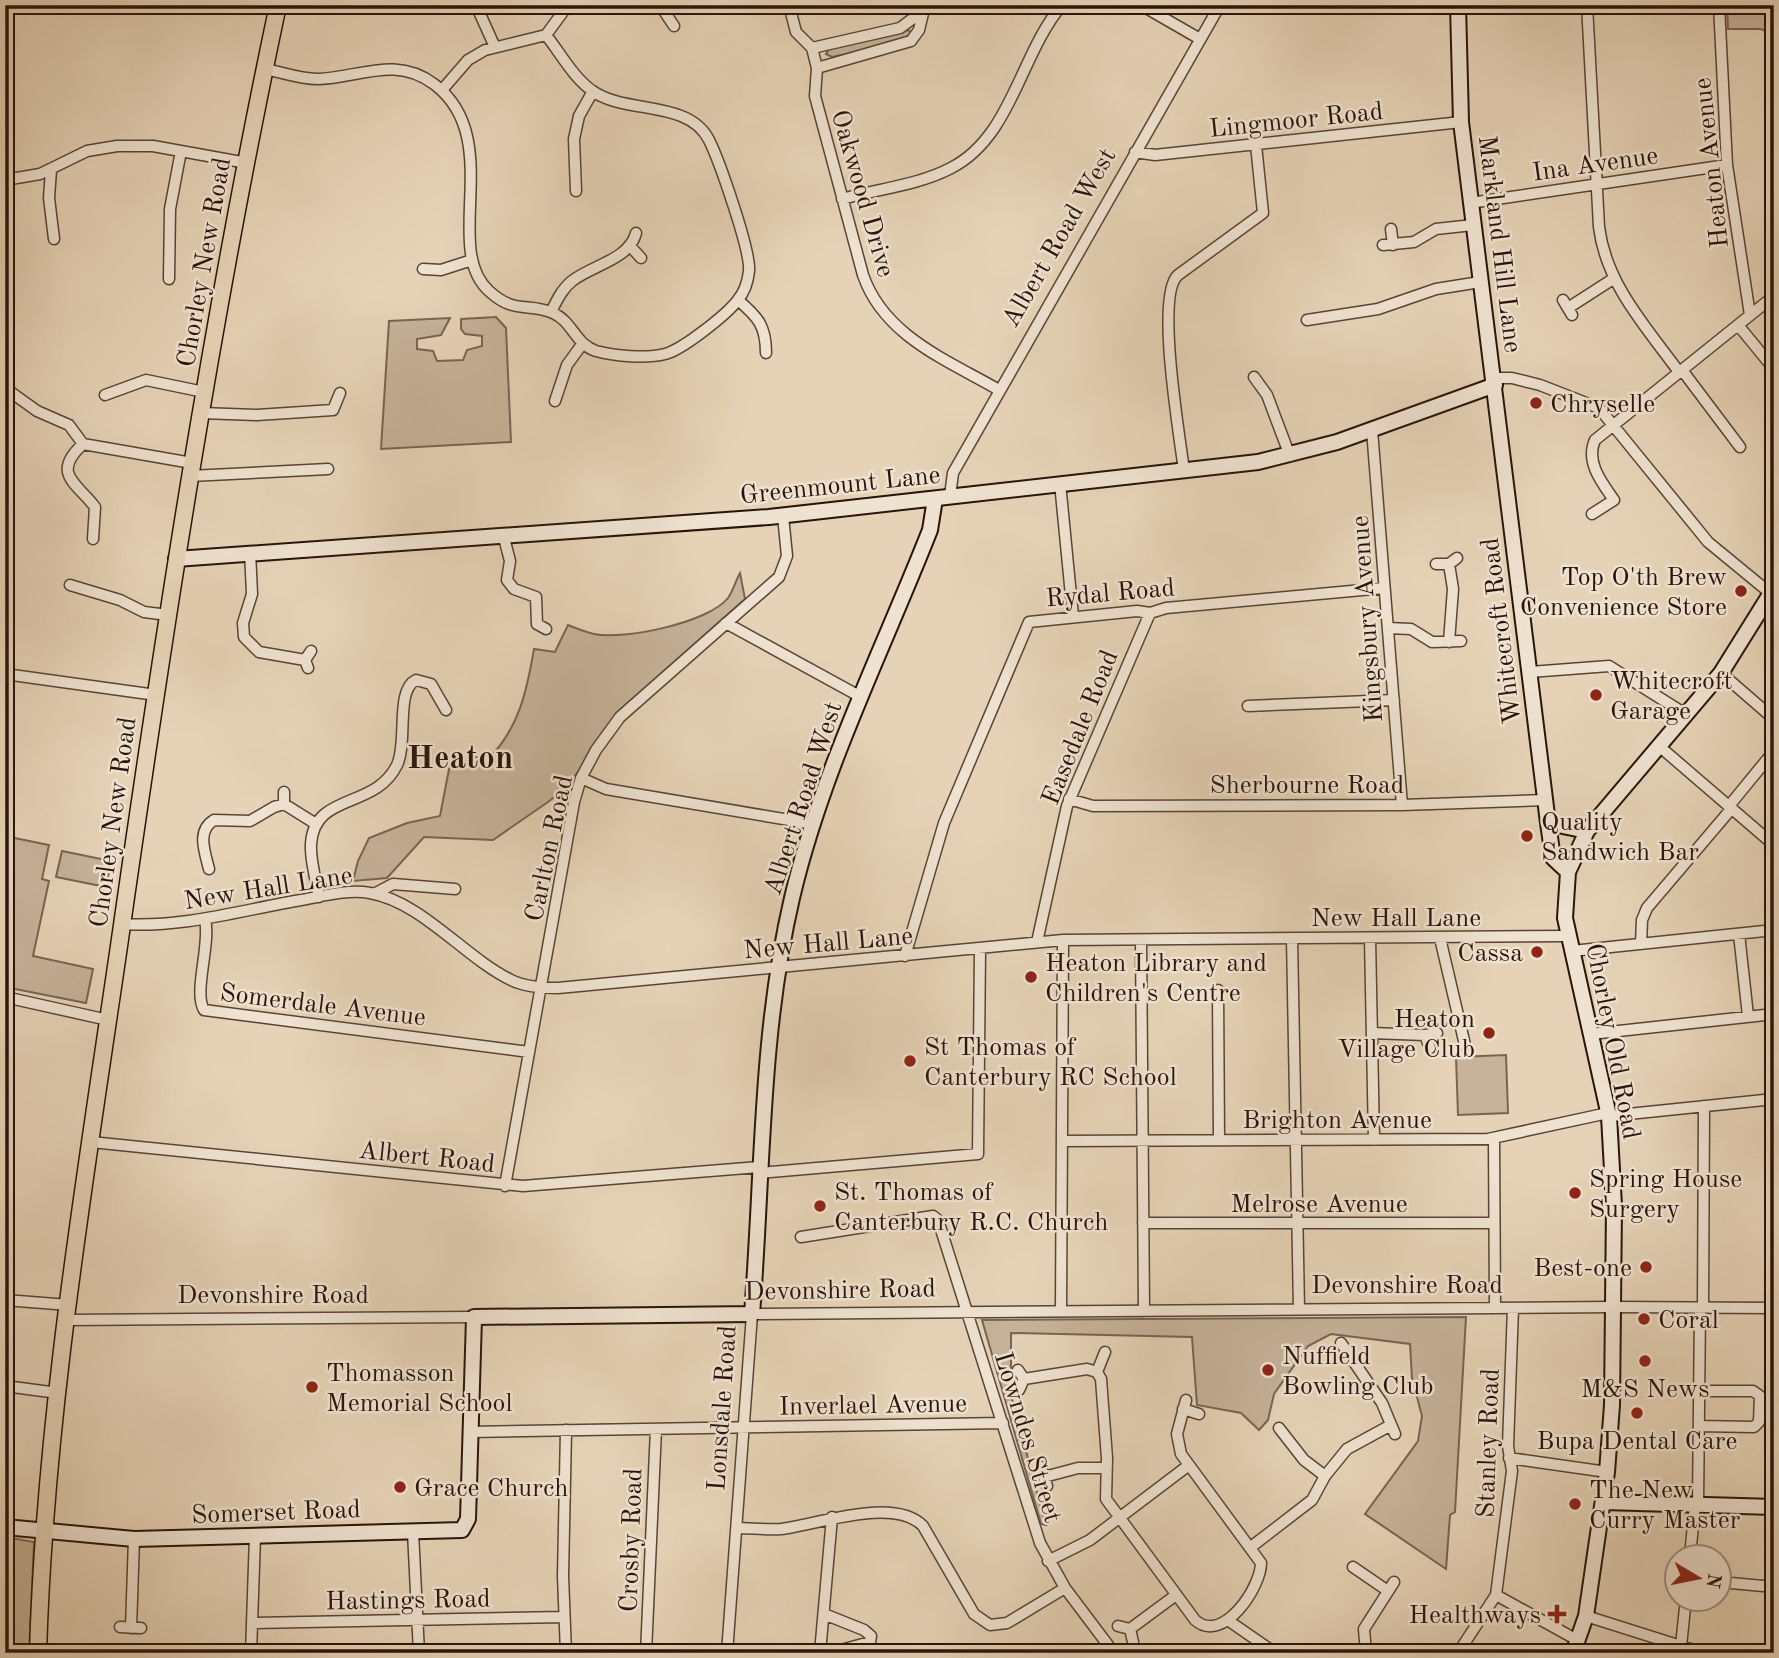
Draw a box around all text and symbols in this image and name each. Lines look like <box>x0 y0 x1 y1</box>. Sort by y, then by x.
street label: Heaton Avenue <box>1690 76 1734 249</box>
street label: Lingmoor Road <box>1208 99 1385 143</box>
street label: Oakwood Drive <box>826 107 898 280</box>
street label: Markland Hill Lane <box>1473 134 1525 354</box>
street label: Ina Avenue <box>1531 143 1660 187</box>
street label: Albert Road West <box>998 144 1121 332</box>
street label: Chorley New Road <box>174 155 236 369</box>
place label: Chryselle <box>1550 392 1655 418</box>
marker: Chryselle <box>1528 395 1544 411</box>
street label: Greenmount Lane <box>739 463 942 509</box>
street label: Kingsbury Avenue <box>1348 514 1388 723</box>
street label: Whitecroft Road <box>1478 536 1526 726</box>
place label: Top O'th Brew Convenience Store <box>1520 565 1727 621</box>
street label: Rydal Road <box>1044 575 1176 613</box>
marker: Top O'th Brew Convenience Store <box>1733 583 1749 599</box>
street label: Easedale Road <box>1038 647 1124 809</box>
place label: Whitecroft Garage <box>1610 669 1733 725</box>
marker: Whitecroft Garage <box>1588 687 1604 703</box>
street label: Albert Road West <box>760 699 847 899</box>
street label: Chorley New Road <box>86 715 142 929</box>
district label: Heaton <box>407 743 513 776</box>
street label: Carlton Road <box>522 773 578 924</box>
street label: Sherbourne Road <box>1210 773 1404 799</box>
place label: Quality Sandwich Bar <box>1541 810 1699 866</box>
marker: Quality Sandwich Bar <box>1519 828 1535 844</box>
street label: New Hall Lane <box>182 863 354 915</box>
street label: New Hall Lane <box>1311 906 1481 932</box>
street label: New Hall Lane <box>742 924 914 964</box>
place label: Cassa <box>1457 941 1523 967</box>
street label: Chorley Old Road <box>1580 941 1644 1142</box>
marker: Cassa <box>1529 944 1545 960</box>
place label: Heaton Library and Children's Centre <box>1045 951 1267 1007</box>
marker: Heaton Library and Children's Centre <box>1023 969 1039 985</box>
street label: Somerdale Avenue <box>218 980 427 1032</box>
place label: Heaton Village Club <box>1337 1007 1475 1063</box>
marker: Heaton Village Club <box>1481 1025 1497 1041</box>
place label: St Thomas of Canterbury RC School <box>924 1035 1177 1091</box>
marker: St Thomas of Canterbury RC School <box>902 1053 918 1069</box>
street label: Brighton Avenue <box>1242 1108 1432 1134</box>
street label: Albert Road <box>357 1138 496 1178</box>
place label: Spring House Surgery <box>1589 1167 1742 1223</box>
place label: St. Thomas of Canterbury R.C. Church <box>834 1180 1108 1236</box>
marker: Spring House Surgery <box>1567 1185 1583 1201</box>
street label: Melrose Avenue <box>1230 1192 1408 1218</box>
marker: St. Thomas of Canterbury R.C. Church <box>812 1198 828 1214</box>
place label: Best-one <box>1533 1256 1632 1282</box>
marker: Best-one <box>1638 1259 1654 1275</box>
street label: Devonshire Road <box>1311 1273 1503 1299</box>
street label: Devonshire Road <box>744 1276 936 1306</box>
street label: Devonshire Road <box>177 1283 369 1309</box>
place label: Coral <box>1658 1308 1719 1334</box>
marker: Coral <box>1636 1311 1652 1327</box>
street label: Lonsdale Road <box>704 1324 742 1492</box>
place label: Nuffield Bowling Club <box>1282 1344 1434 1400</box>
street label: Lowndes Street <box>989 1349 1065 1526</box>
marker: M&S News <box>1637 1353 1653 1369</box>
place label: Thomasson Memorial School <box>326 1361 513 1417</box>
marker: Nuffield Bowling Club <box>1260 1362 1276 1378</box>
street label: Stanley Road <box>1473 1368 1505 1519</box>
place label: M&S News <box>1580 1377 1710 1403</box>
marker: Thomasson Memorial School <box>304 1379 320 1395</box>
street label: Inverlael Avenue <box>779 1391 967 1421</box>
marker: Bupa Dental Care <box>1629 1405 1645 1421</box>
place label: Bupa Dental Care <box>1537 1429 1737 1455</box>
street label: Crosby Road <box>616 1467 648 1613</box>
place label: Grace Church <box>414 1476 568 1502</box>
place label: The New Curry Master <box>1589 1478 1741 1534</box>
marker: Grace Church <box>392 1479 408 1495</box>
marker: The New Curry Master <box>1567 1496 1583 1512</box>
street label: Somerset Road <box>191 1497 361 1529</box>
north arrow <box>1664 1542 1734 1612</box>
text: N <box>1702 1572 1723 1590</box>
street label: Hastings Road <box>325 1587 491 1615</box>
place label: Healthways <box>1409 1603 1541 1629</box>
marker: Healthways <box>1547 1604 1567 1624</box>

